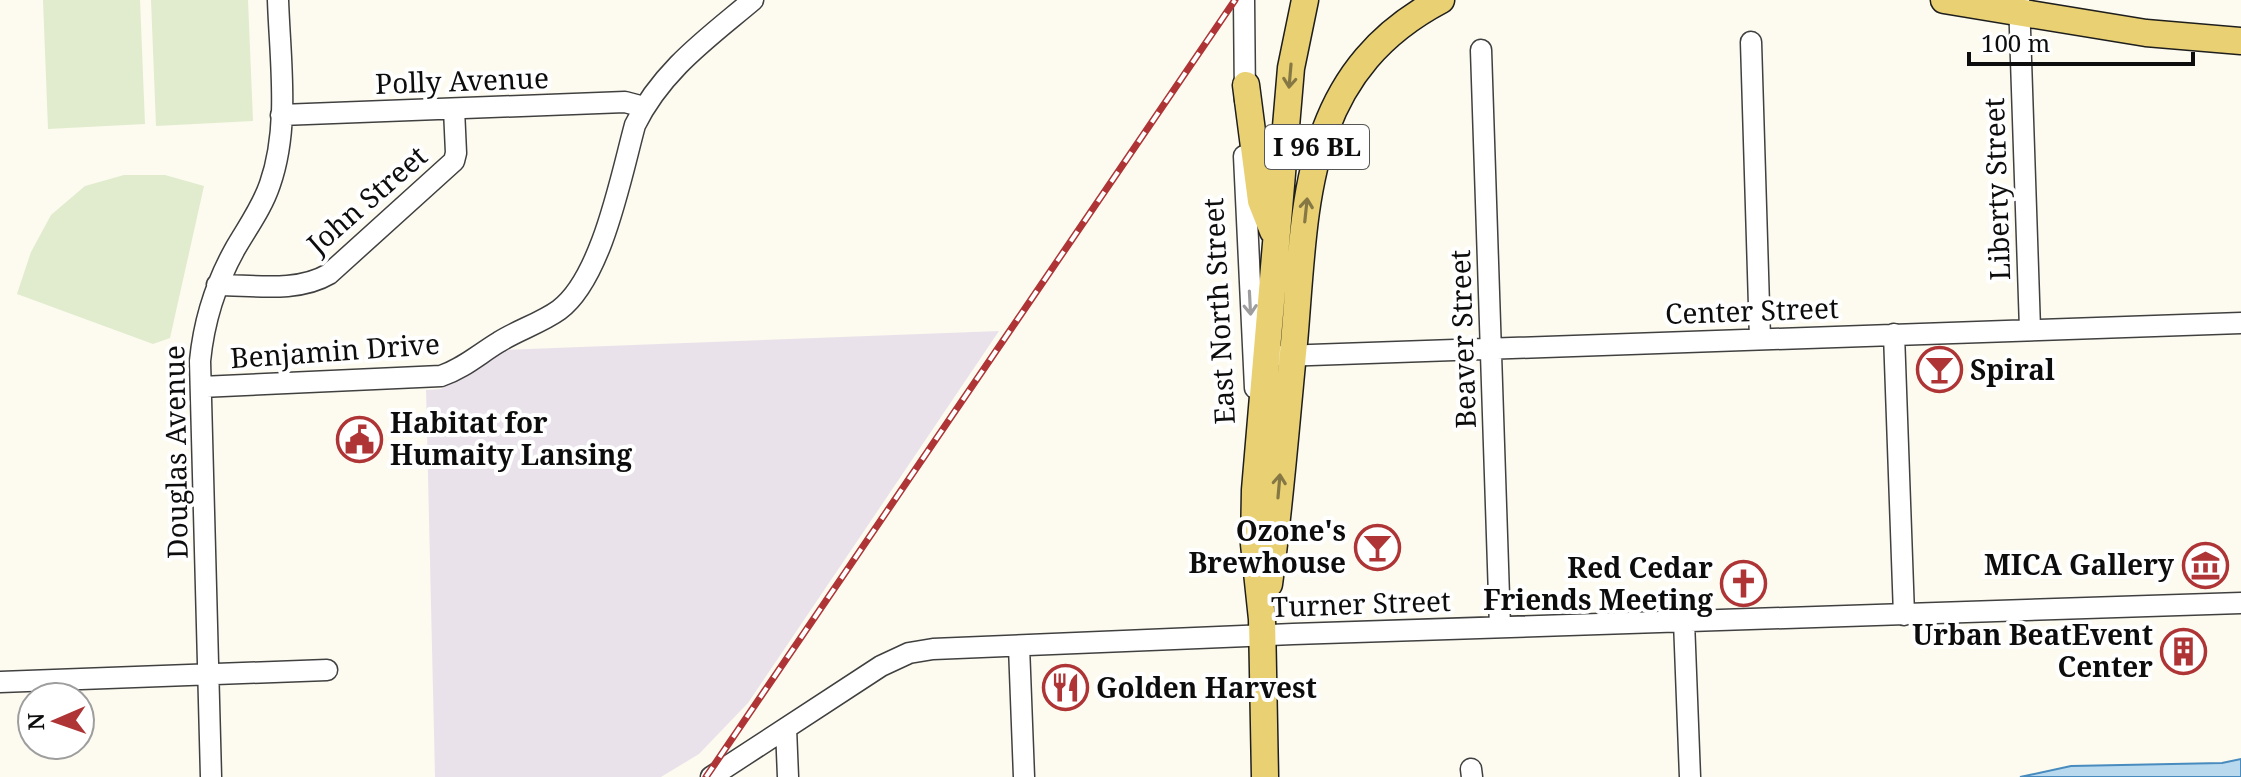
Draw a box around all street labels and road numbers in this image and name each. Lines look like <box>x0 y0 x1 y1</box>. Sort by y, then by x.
street label: Polly Avenue <box>375 58 549 102</box>
street label: Liberty Street <box>1974 97 2018 281</box>
road number: I 96 BL <box>1265 125 1369 169</box>
street label: John Street <box>298 136 435 263</box>
street label: East North Street <box>1193 197 1243 425</box>
street label: Beaver Street <box>1440 249 1484 429</box>
street label: Center Street <box>1665 288 1840 332</box>
street label: Benjamin Drive <box>229 324 441 376</box>
street label: Douglas Avenue <box>154 345 196 559</box>
street label: Turner Street <box>1270 581 1452 625</box>

